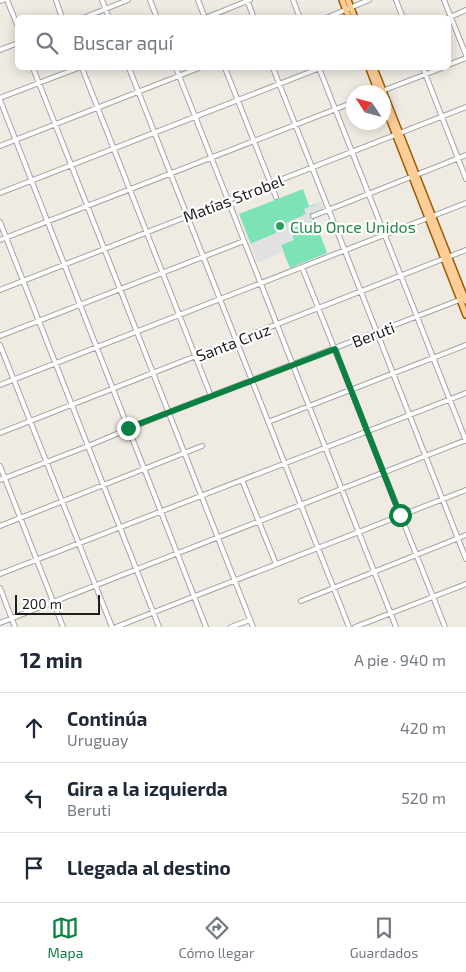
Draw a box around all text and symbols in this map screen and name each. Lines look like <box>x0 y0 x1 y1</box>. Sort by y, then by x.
search box <box>15 15 451 70</box>
icon: search <box>33 29 61 57</box>
text: Buscar aquí <box>73 31 173 54</box>
north arrow <box>346 85 391 130</box>
street label: Matías Strobel <box>180 170 286 226</box>
place label: Club Once Unidos <box>290 217 416 236</box>
marker: Club Once Unidos <box>274 220 286 232</box>
street label: Beruti <box>349 317 397 351</box>
street label: Santa Cruz <box>193 319 273 365</box>
route end <box>117 417 140 440</box>
route start <box>389 504 412 527</box>
scale bar <box>15 592 100 615</box>
text: 200 m <box>22 595 62 612</box>
text: 12 min <box>20 647 83 672</box>
text: A pie · 940 m <box>354 650 446 669</box>
text: Continúa <box>67 707 147 730</box>
icon: ahead <box>20 714 48 742</box>
text: 420 m <box>400 718 446 737</box>
text: Uruguay <box>67 730 129 749</box>
text: Gira a la izquierda <box>67 777 228 800</box>
icon: left <box>20 784 48 812</box>
text: 520 m <box>401 788 446 807</box>
text: Beruti <box>67 800 111 819</box>
icon: arrive <box>20 854 48 882</box>
text: Llegada al destino <box>67 856 231 879</box>
tab: Mapa <box>48 914 83 961</box>
tab: Cómo llegar <box>178 914 255 961</box>
tab: Guardados <box>350 914 418 961</box>

